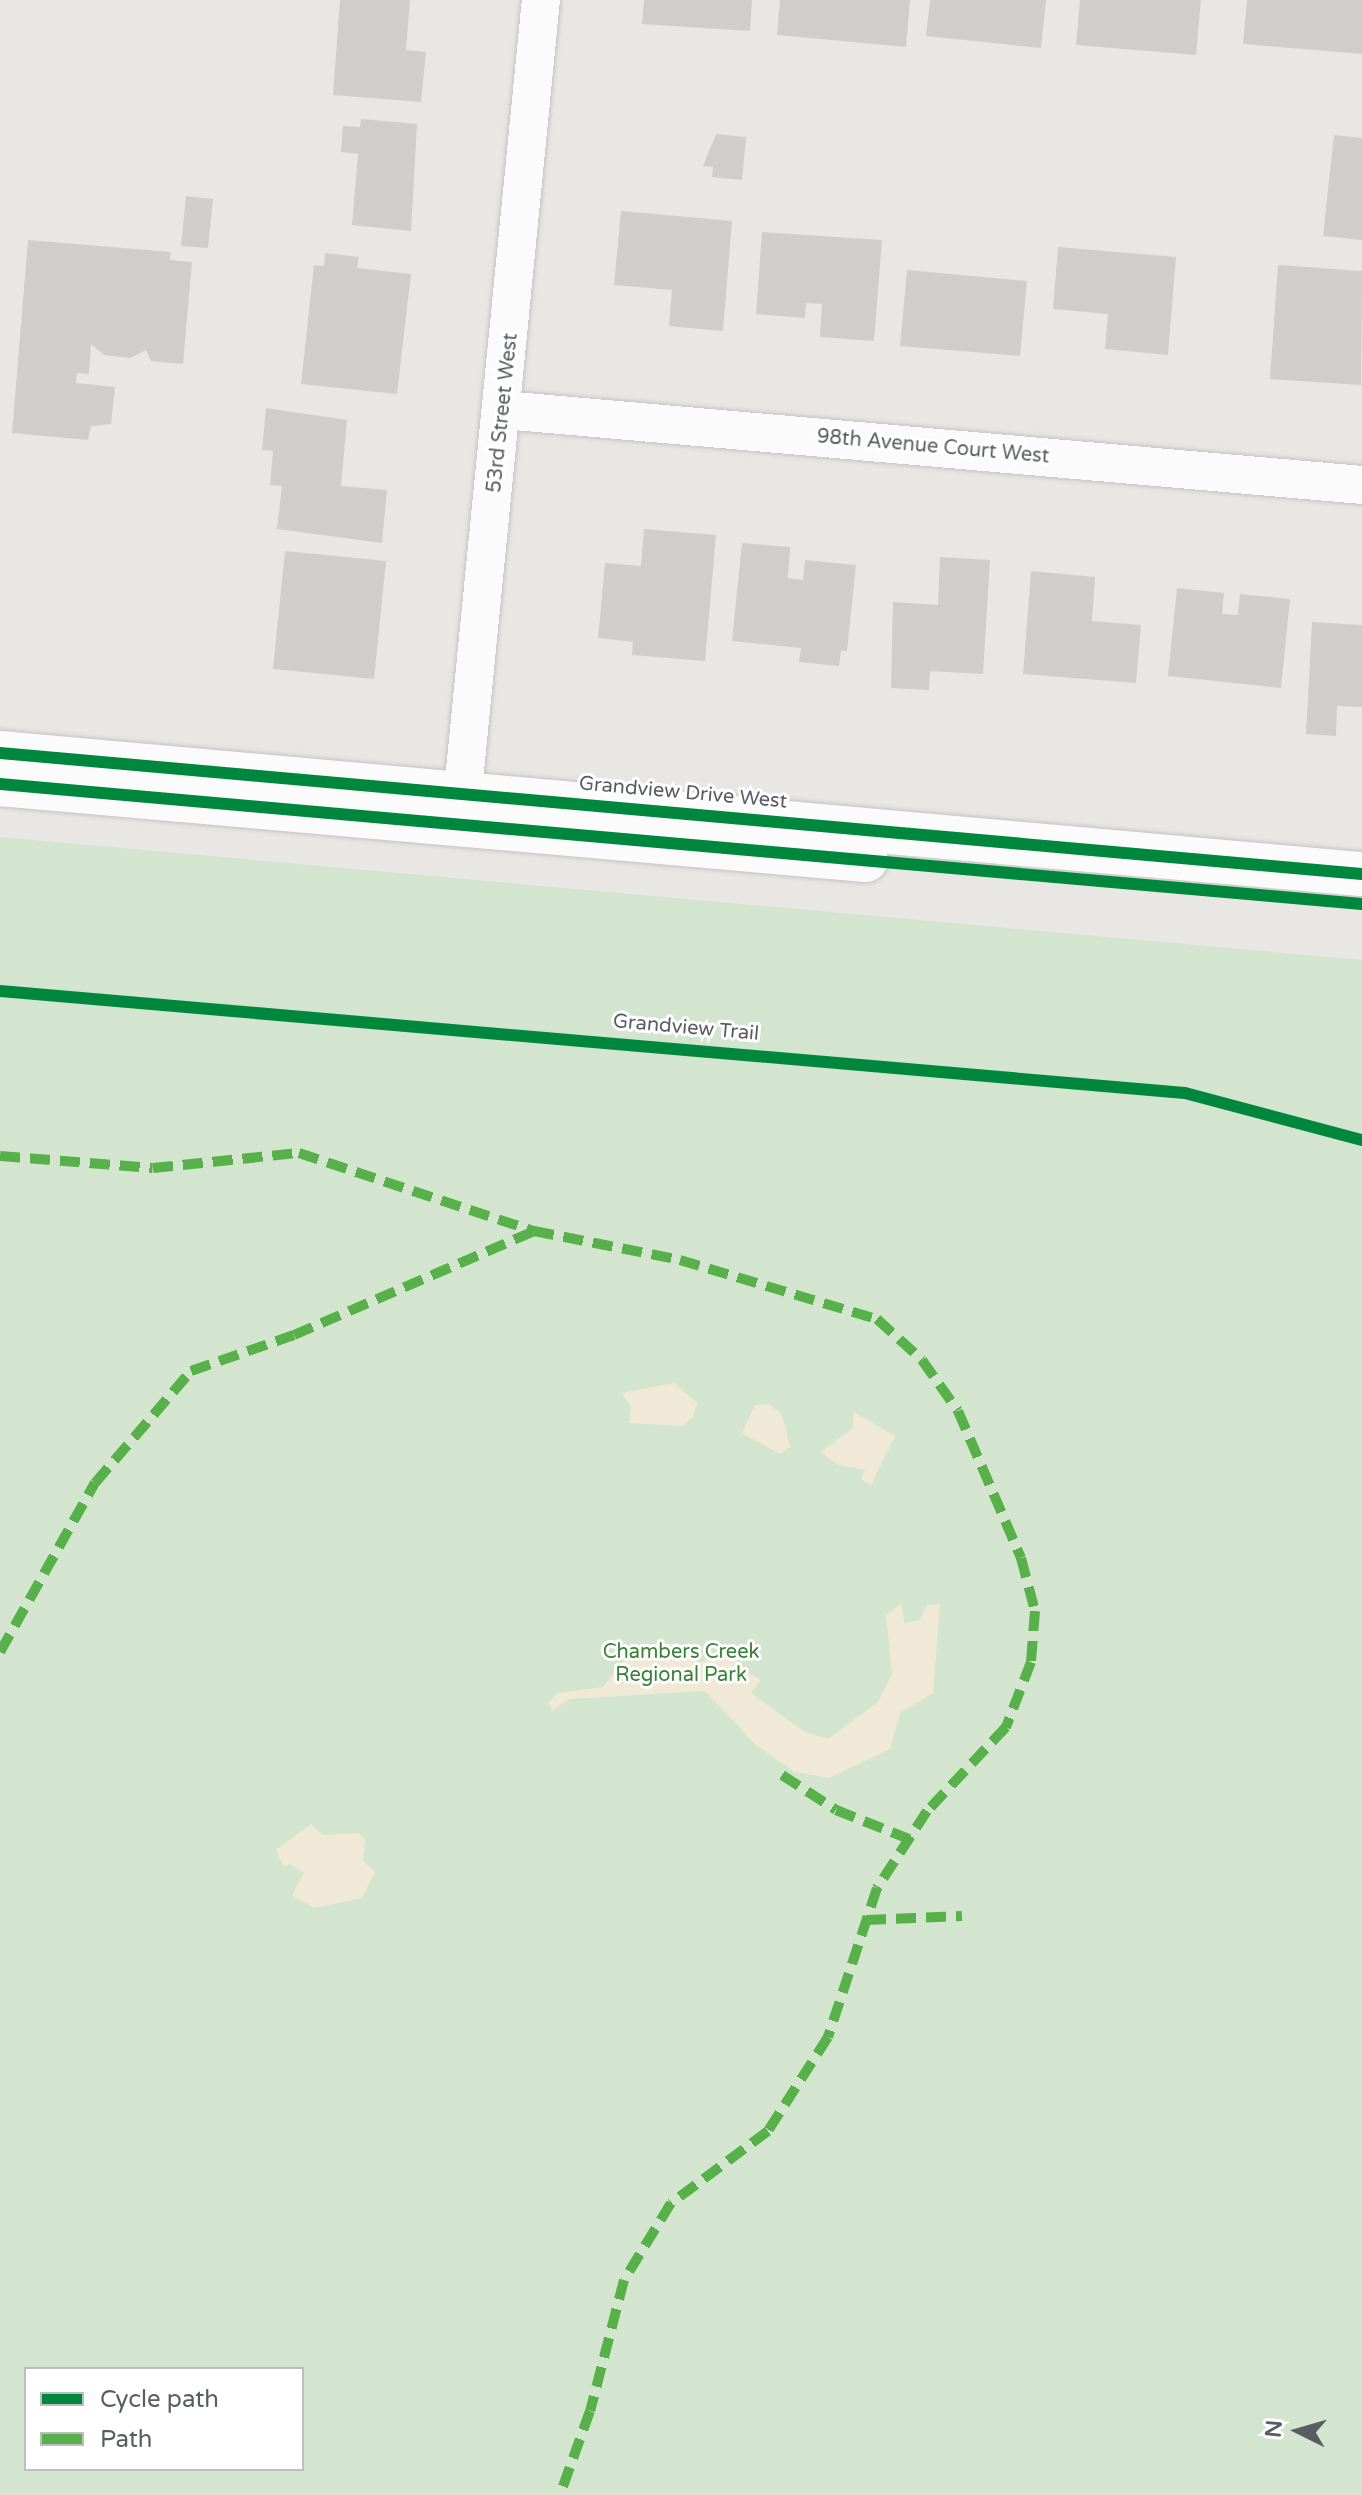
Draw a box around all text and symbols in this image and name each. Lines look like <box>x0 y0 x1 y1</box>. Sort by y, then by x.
street label: 53rd Street West <box>483 332 523 494</box>
street label: 98th Avenue Court West <box>816 425 1050 469</box>
street label: Grandview Drive West <box>578 772 788 814</box>
street label: Grandview Trail <box>612 1010 760 1046</box>
park label: Chambers Creek Regional Park <box>603 1641 759 1688</box>
legend <box>24 2367 304 2471</box>
text: Cycle path <box>100 2385 219 2414</box>
north arrow <box>1258 2391 1338 2471</box>
text: N <box>1260 2419 1288 2439</box>
text: Path <box>100 2425 153 2454</box>

